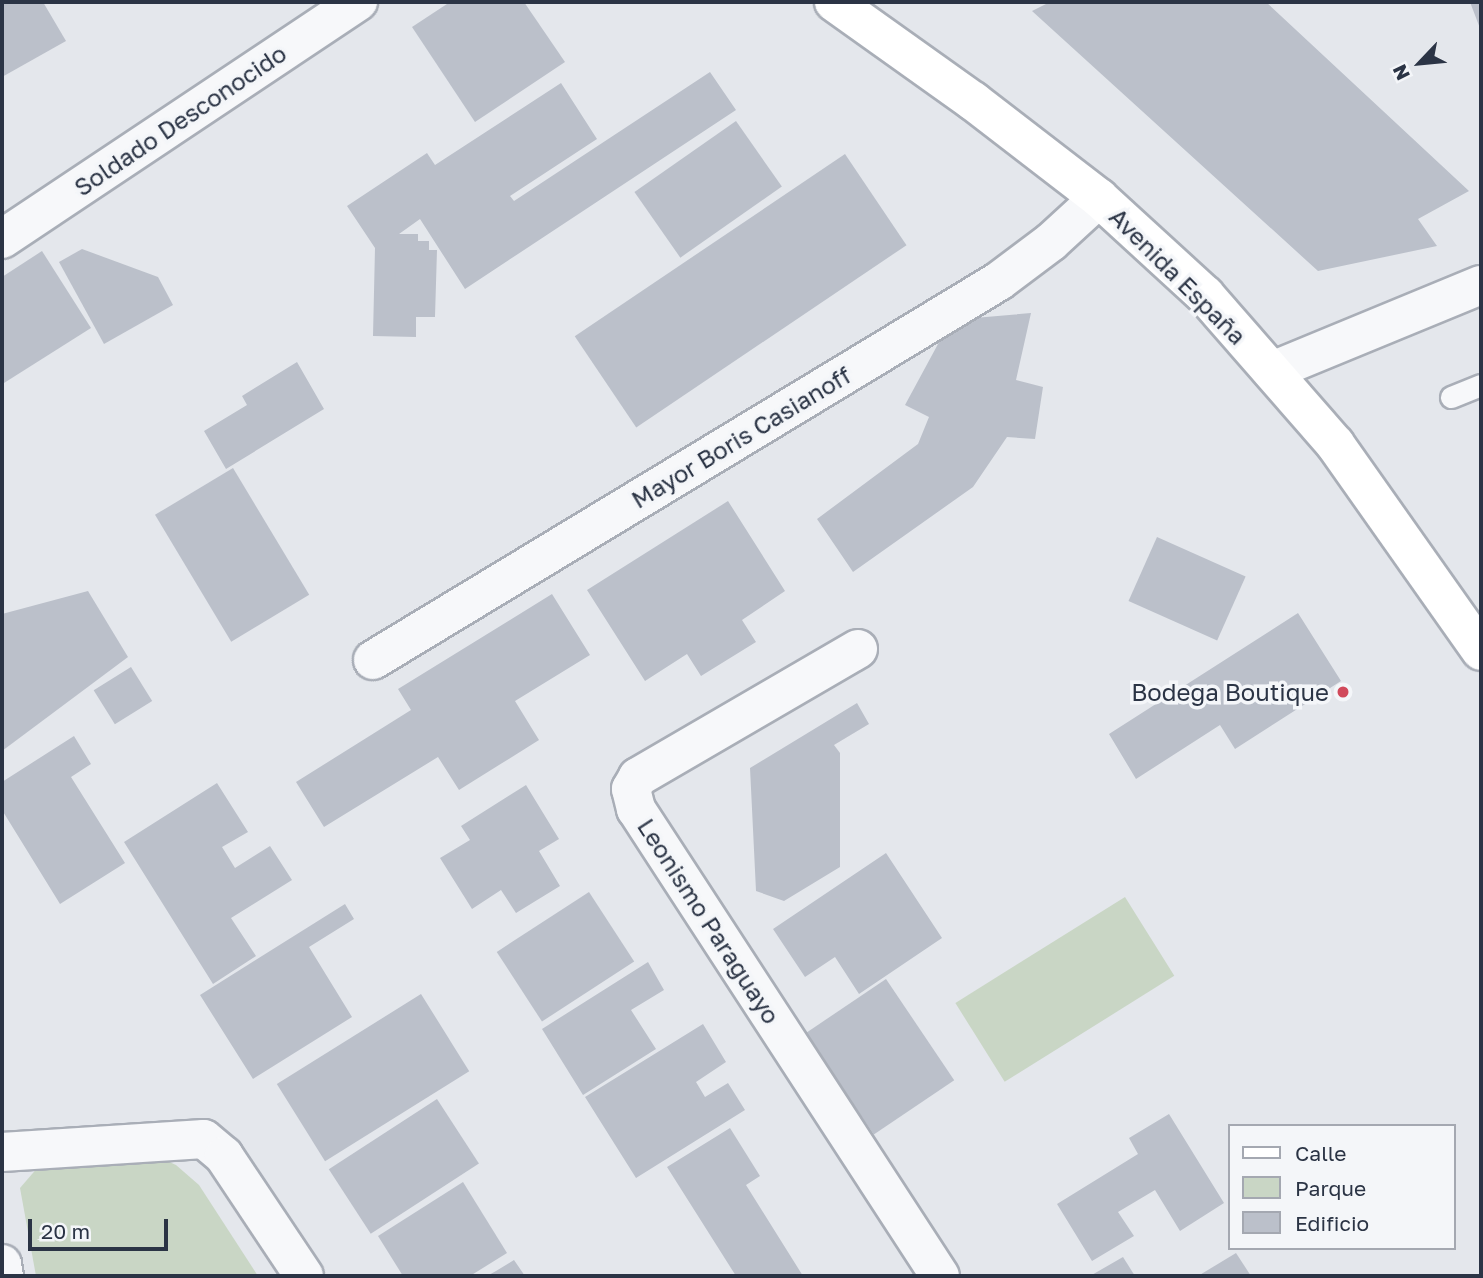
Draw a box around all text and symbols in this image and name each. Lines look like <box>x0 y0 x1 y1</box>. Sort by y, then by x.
north arrow <box>1385 28 1455 98</box>
street label: Soldado Desconocido <box>69 38 291 202</box>
text: N <box>1387 61 1414 84</box>
street label: Avenida España <box>1104 202 1252 350</box>
street label: Mayor Boris Casianoff <box>626 360 856 514</box>
place label: Bodega Boutique <box>1131 678 1329 706</box>
marker: Bodega Boutique <box>1335 684 1351 700</box>
street label: Leonismo Paraguayo <box>632 813 786 1029</box>
legend <box>1228 1124 1455 1250</box>
text: Calle <box>1295 1140 1347 1166</box>
text: Parque <box>1295 1175 1366 1201</box>
scale bar <box>32 1204 172 1248</box>
text: Edificio <box>1295 1210 1369 1236</box>
text: 20 m <box>41 1218 90 1244</box>

